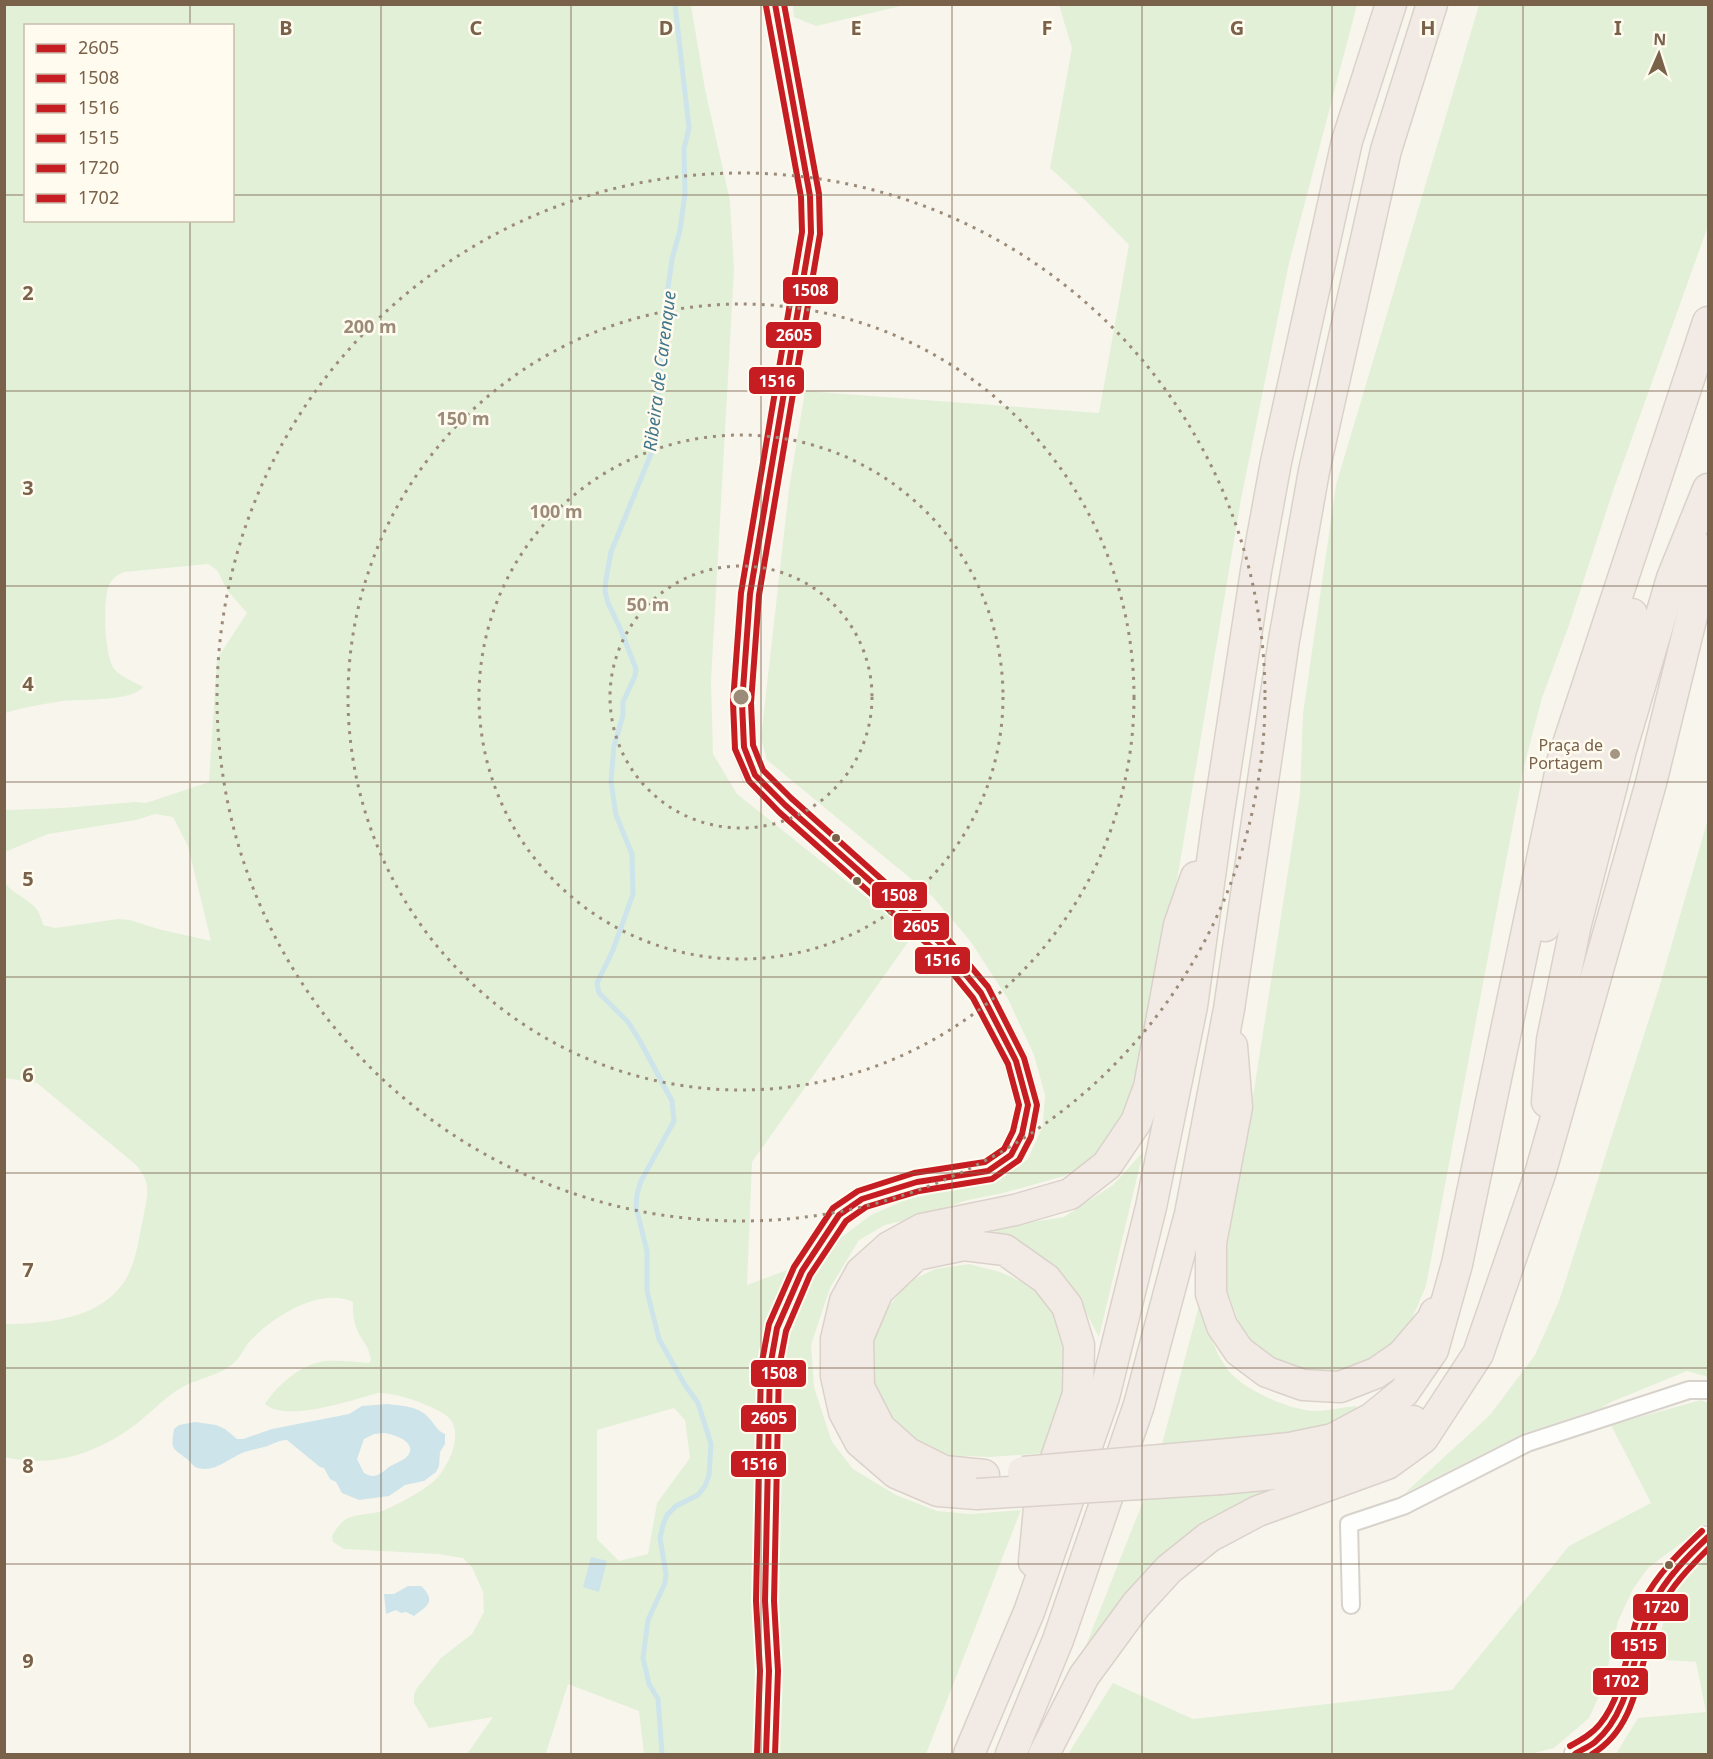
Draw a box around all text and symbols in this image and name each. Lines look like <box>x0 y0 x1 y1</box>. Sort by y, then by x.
text: B <box>279 14 293 41</box>
text: C <box>470 14 483 41</box>
text: D <box>659 14 673 41</box>
text: E <box>850 14 862 41</box>
text: F <box>1042 14 1052 41</box>
text: G <box>1230 14 1244 41</box>
text: H <box>1420 14 1436 41</box>
text: I <box>1614 14 1622 41</box>
legend <box>24 24 234 222</box>
north arrow <box>1629 24 1689 84</box>
text: N <box>1653 28 1667 50</box>
text: 2605 <box>78 35 119 59</box>
text: 1508 <box>78 65 119 89</box>
text: 1516 <box>78 95 119 119</box>
text: 1515 <box>78 125 119 149</box>
text: 1720 <box>78 155 119 179</box>
text: 1702 <box>78 185 119 209</box>
line badge: 1508 <box>782 276 839 305</box>
text: 2 <box>22 279 34 306</box>
text: 1508 <box>792 279 828 301</box>
water label: Ribeira de Carenque <box>637 289 681 453</box>
text: 200 m <box>343 314 397 338</box>
line badge: 2605 <box>765 321 822 349</box>
text: 2605 <box>776 324 812 346</box>
line badge: 1516 <box>748 366 805 395</box>
text: 1516 <box>759 370 795 392</box>
text: 150 m <box>436 406 490 430</box>
text: 3 <box>22 474 34 501</box>
text: 100 m <box>529 499 583 523</box>
text: 50 m <box>627 592 669 616</box>
text: 4 <box>22 670 34 697</box>
centre of rings <box>731 687 751 707</box>
place label: Praça de Portagem <box>1528 734 1603 774</box>
marker: Praça de Portagem <box>1608 747 1622 761</box>
unlabelled marker <box>830 832 842 844</box>
text: 5 <box>22 865 34 892</box>
unlabelled marker <box>851 875 863 887</box>
line badge: 1508 <box>871 881 928 909</box>
text: 1508 <box>881 884 917 906</box>
line badge: 2605 <box>893 912 950 941</box>
text: 2605 <box>903 915 939 937</box>
line badge: 1516 <box>914 946 971 975</box>
text: 1516 <box>924 949 960 971</box>
text: 6 <box>22 1061 34 1088</box>
text: 7 <box>22 1256 34 1283</box>
line badge: 1508 <box>750 1359 807 1388</box>
text: 1508 <box>761 1362 797 1384</box>
line badge: 2605 <box>740 1404 797 1433</box>
text: 2605 <box>751 1407 787 1429</box>
line badge: 1516 <box>730 1450 787 1478</box>
text: 8 <box>22 1452 34 1479</box>
text: 1516 <box>741 1453 777 1475</box>
unlabelled marker <box>1663 1559 1675 1571</box>
line badge: 1720 <box>1632 1593 1689 1622</box>
text: 1720 <box>1643 1596 1679 1618</box>
line badge: 1515 <box>1610 1631 1667 1660</box>
text: 1515 <box>1621 1634 1657 1656</box>
text: 9 <box>22 1647 34 1674</box>
line badge: 1702 <box>1592 1667 1649 1696</box>
text: 1702 <box>1603 1670 1639 1692</box>

